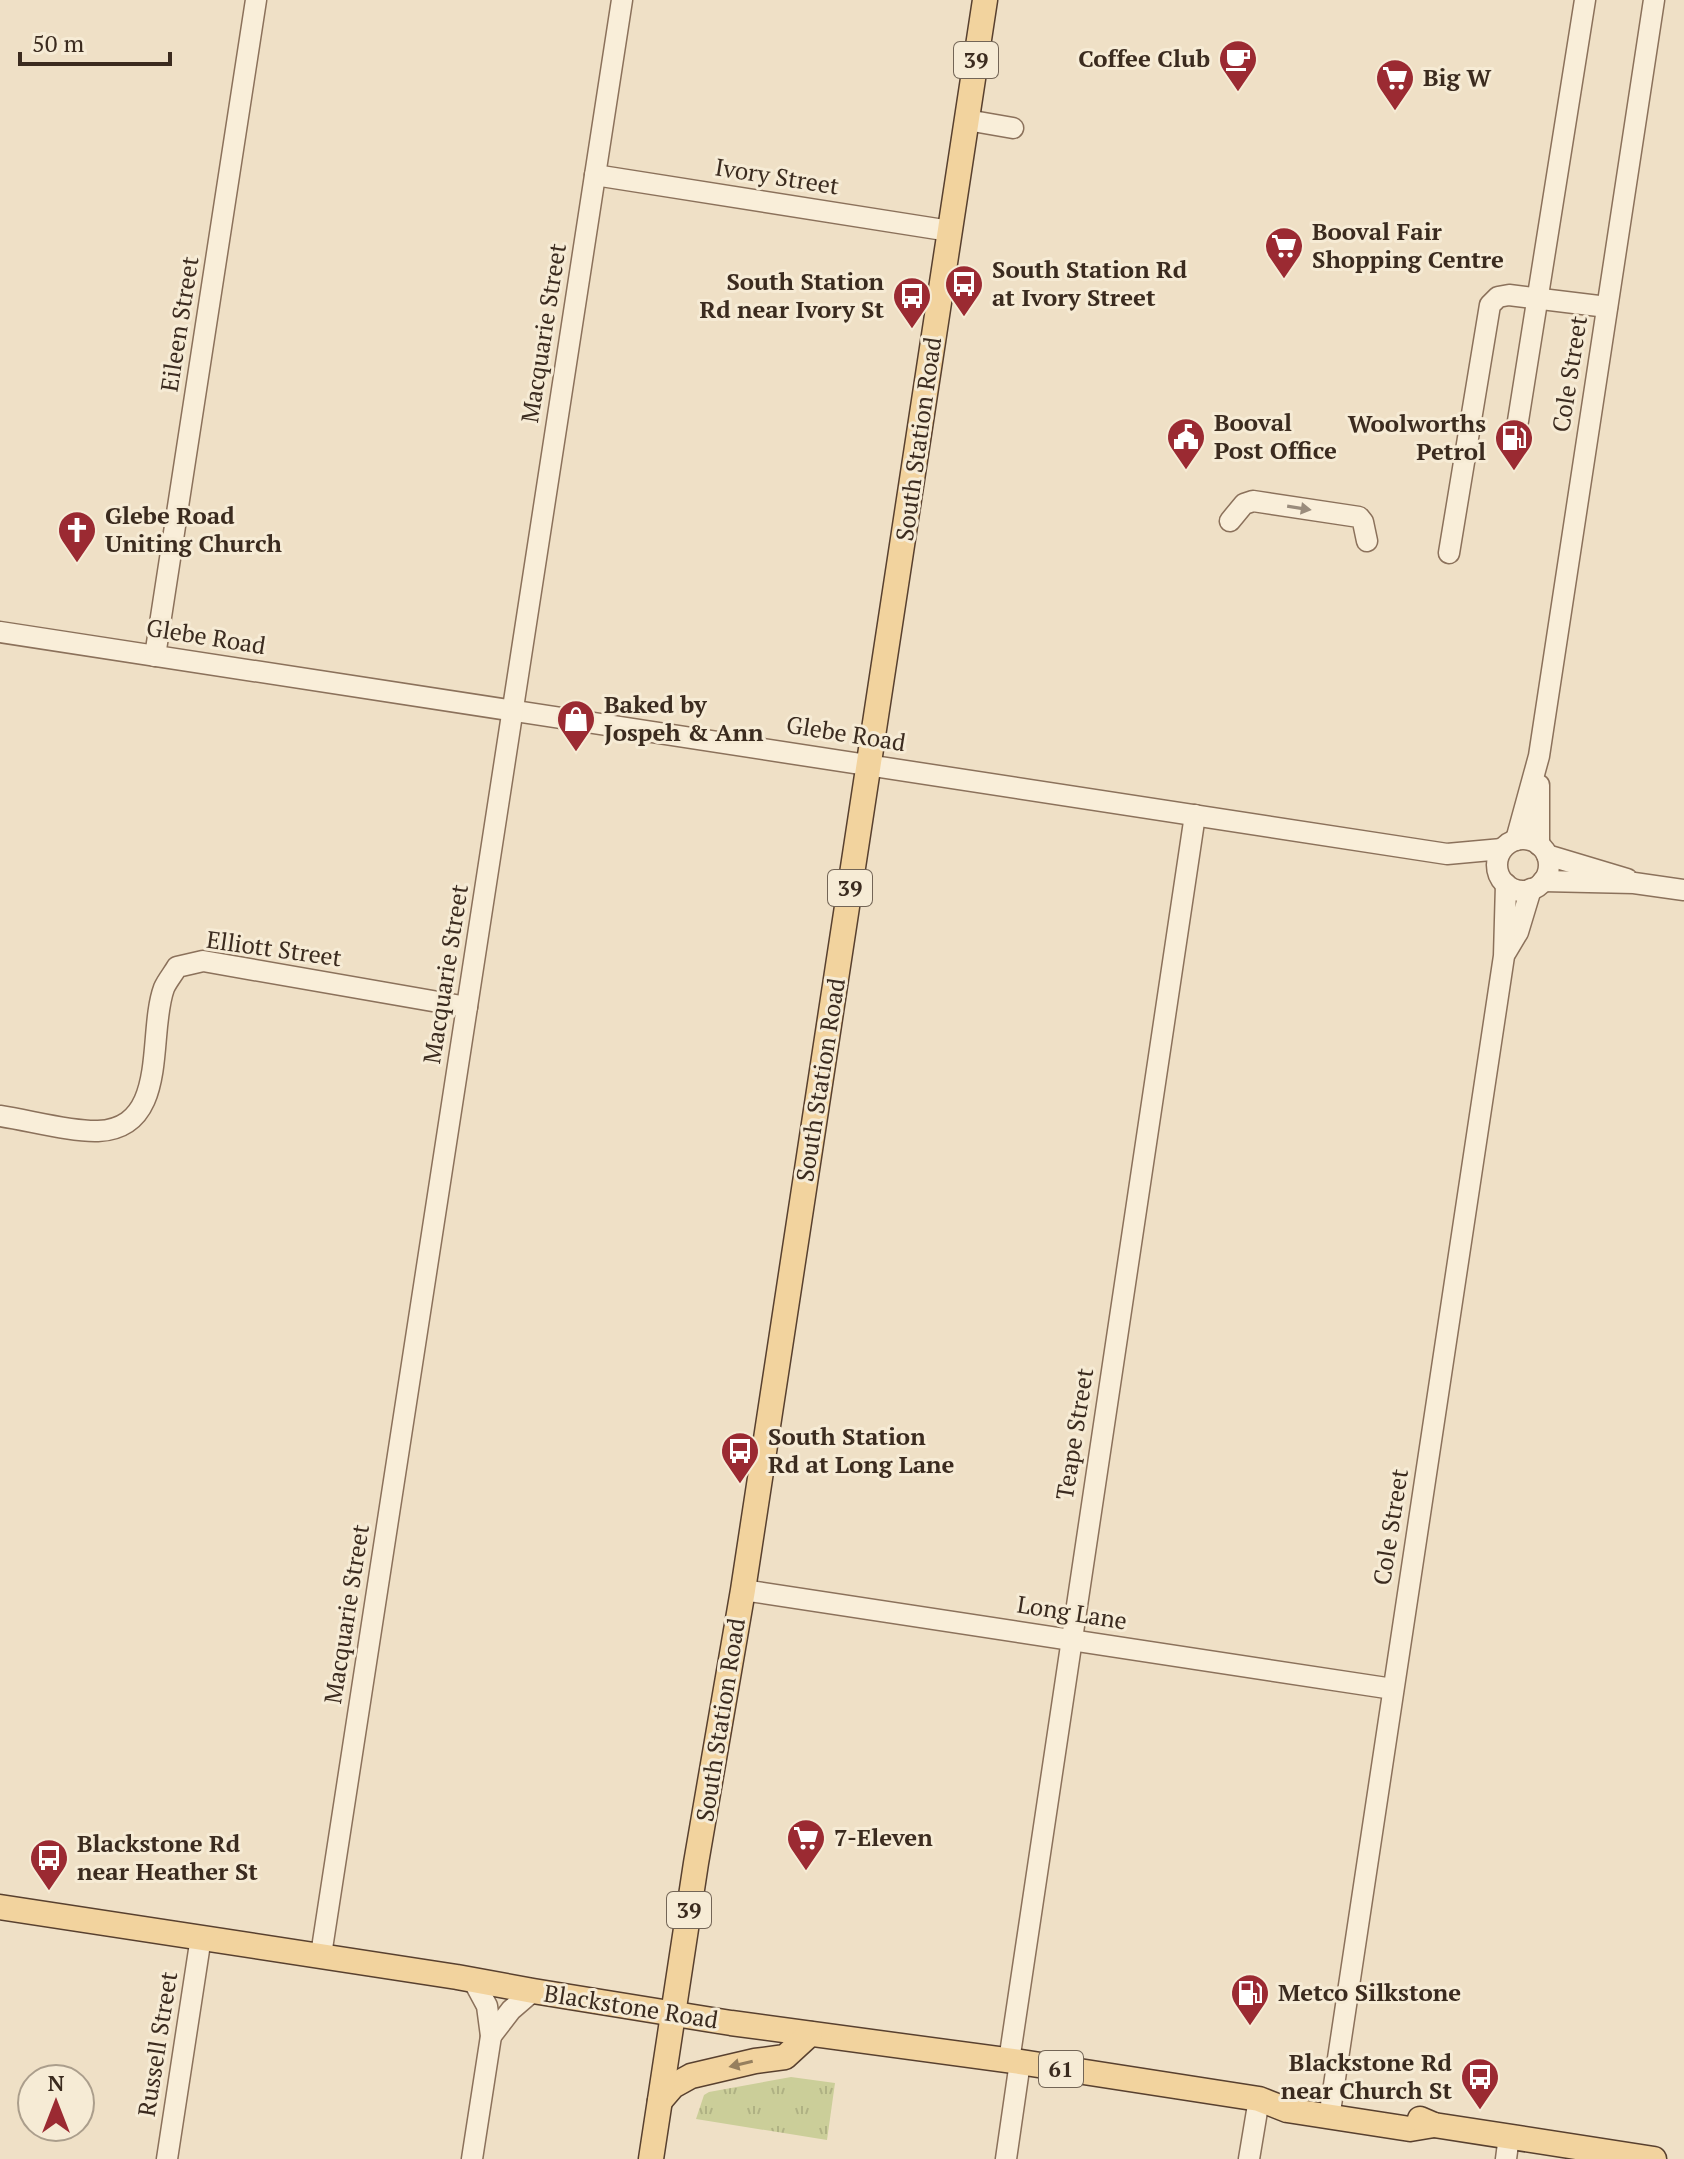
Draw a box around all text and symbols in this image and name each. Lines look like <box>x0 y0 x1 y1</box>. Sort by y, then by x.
scale bar <box>20 16 170 66</box>
text: 50 m <box>32 27 84 59</box>
cafe icon: Coffee Club <box>1217 38 1259 93</box>
road number: 39 <box>954 42 998 78</box>
place label: Coffee Club <box>1078 42 1210 74</box>
supermarket icon: Big W <box>1374 57 1416 112</box>
place label: Big W <box>1423 61 1492 93</box>
street label: Ivory Street <box>713 150 842 202</box>
place label: Booval Fair Shopping Centre <box>1312 215 1504 275</box>
supermarket icon: Booval Fair Shopping Centre <box>1263 225 1305 280</box>
street label: Macquarie Street <box>513 241 573 425</box>
place label: South Station Rd at Ivory Street <box>992 253 1188 313</box>
street label: Eileen Street <box>153 254 206 394</box>
bus stop icon: South Station Rd at Ivory Street <box>943 263 985 318</box>
place label: South Station Rd near Ivory St <box>699 265 885 325</box>
bus stop icon: South Station Rd near Ivory St <box>891 275 933 330</box>
street label: Cole Street <box>1544 313 1594 434</box>
street label: South Station Road <box>888 335 948 543</box>
place label: Booval Post Office <box>1214 406 1337 466</box>
place label: Woolworths Petrol <box>1348 407 1486 467</box>
public building icon: Booval Post Office <box>1165 416 1207 471</box>
fuel station icon: Woolworths Petrol <box>1493 417 1535 472</box>
place label: Glebe Road Uniting Church <box>105 499 282 559</box>
one-way arrow <box>1287 502 1312 515</box>
church icon: Glebe Road Uniting Church <box>56 509 98 564</box>
street label: Glebe Road <box>144 611 268 661</box>
place label: Baked by Jospeh & Ann <box>604 688 764 748</box>
shop icon: Baked by Jospeh & Ann <box>555 698 597 753</box>
street label: Glebe Road <box>784 708 908 758</box>
road number: 39 <box>828 870 872 906</box>
street label: Macquarie Street <box>415 882 475 1066</box>
street label: Elliott Street <box>204 923 344 973</box>
street label: South Station Road <box>788 976 852 1184</box>
street label: Teape Street <box>1048 1366 1100 1502</box>
place label: South Station Rd at Long Lane <box>768 1420 955 1480</box>
bus stop icon: South Station Rd at Long Lane <box>719 1430 761 1485</box>
street label: Cole Street <box>1365 1466 1415 1587</box>
street label: Macquarie Street <box>316 1522 376 1706</box>
street label: Long Lane <box>1015 1588 1129 1636</box>
street label: South Station Road <box>688 1616 752 1824</box>
supermarket icon: 7-Eleven <box>785 1817 827 1872</box>
place label: 7-Eleven <box>834 1821 933 1853</box>
place label: Blackstone Rd near Heather St <box>77 1827 258 1887</box>
bus stop icon: Blackstone Rd near Heather St <box>28 1837 70 1892</box>
road number: 39 <box>667 1892 711 1928</box>
street label: Russell Street <box>130 1969 184 2119</box>
fuel station icon: Metco Silkstone <box>1229 1972 1271 2027</box>
street label: Blackstone Road <box>542 1976 721 2036</box>
place label: Metco Silkstone <box>1278 1976 1461 2008</box>
place label: Blackstone Rd near Church St <box>1281 2046 1453 2106</box>
road number: 61 <box>1039 2051 1083 2087</box>
bus stop icon: Blackstone Rd near Church St <box>1459 2056 1501 2111</box>
one-way arrow <box>729 2059 754 2071</box>
north arrow <box>16 2063 96 2143</box>
text: N <box>48 2068 65 2097</box>

